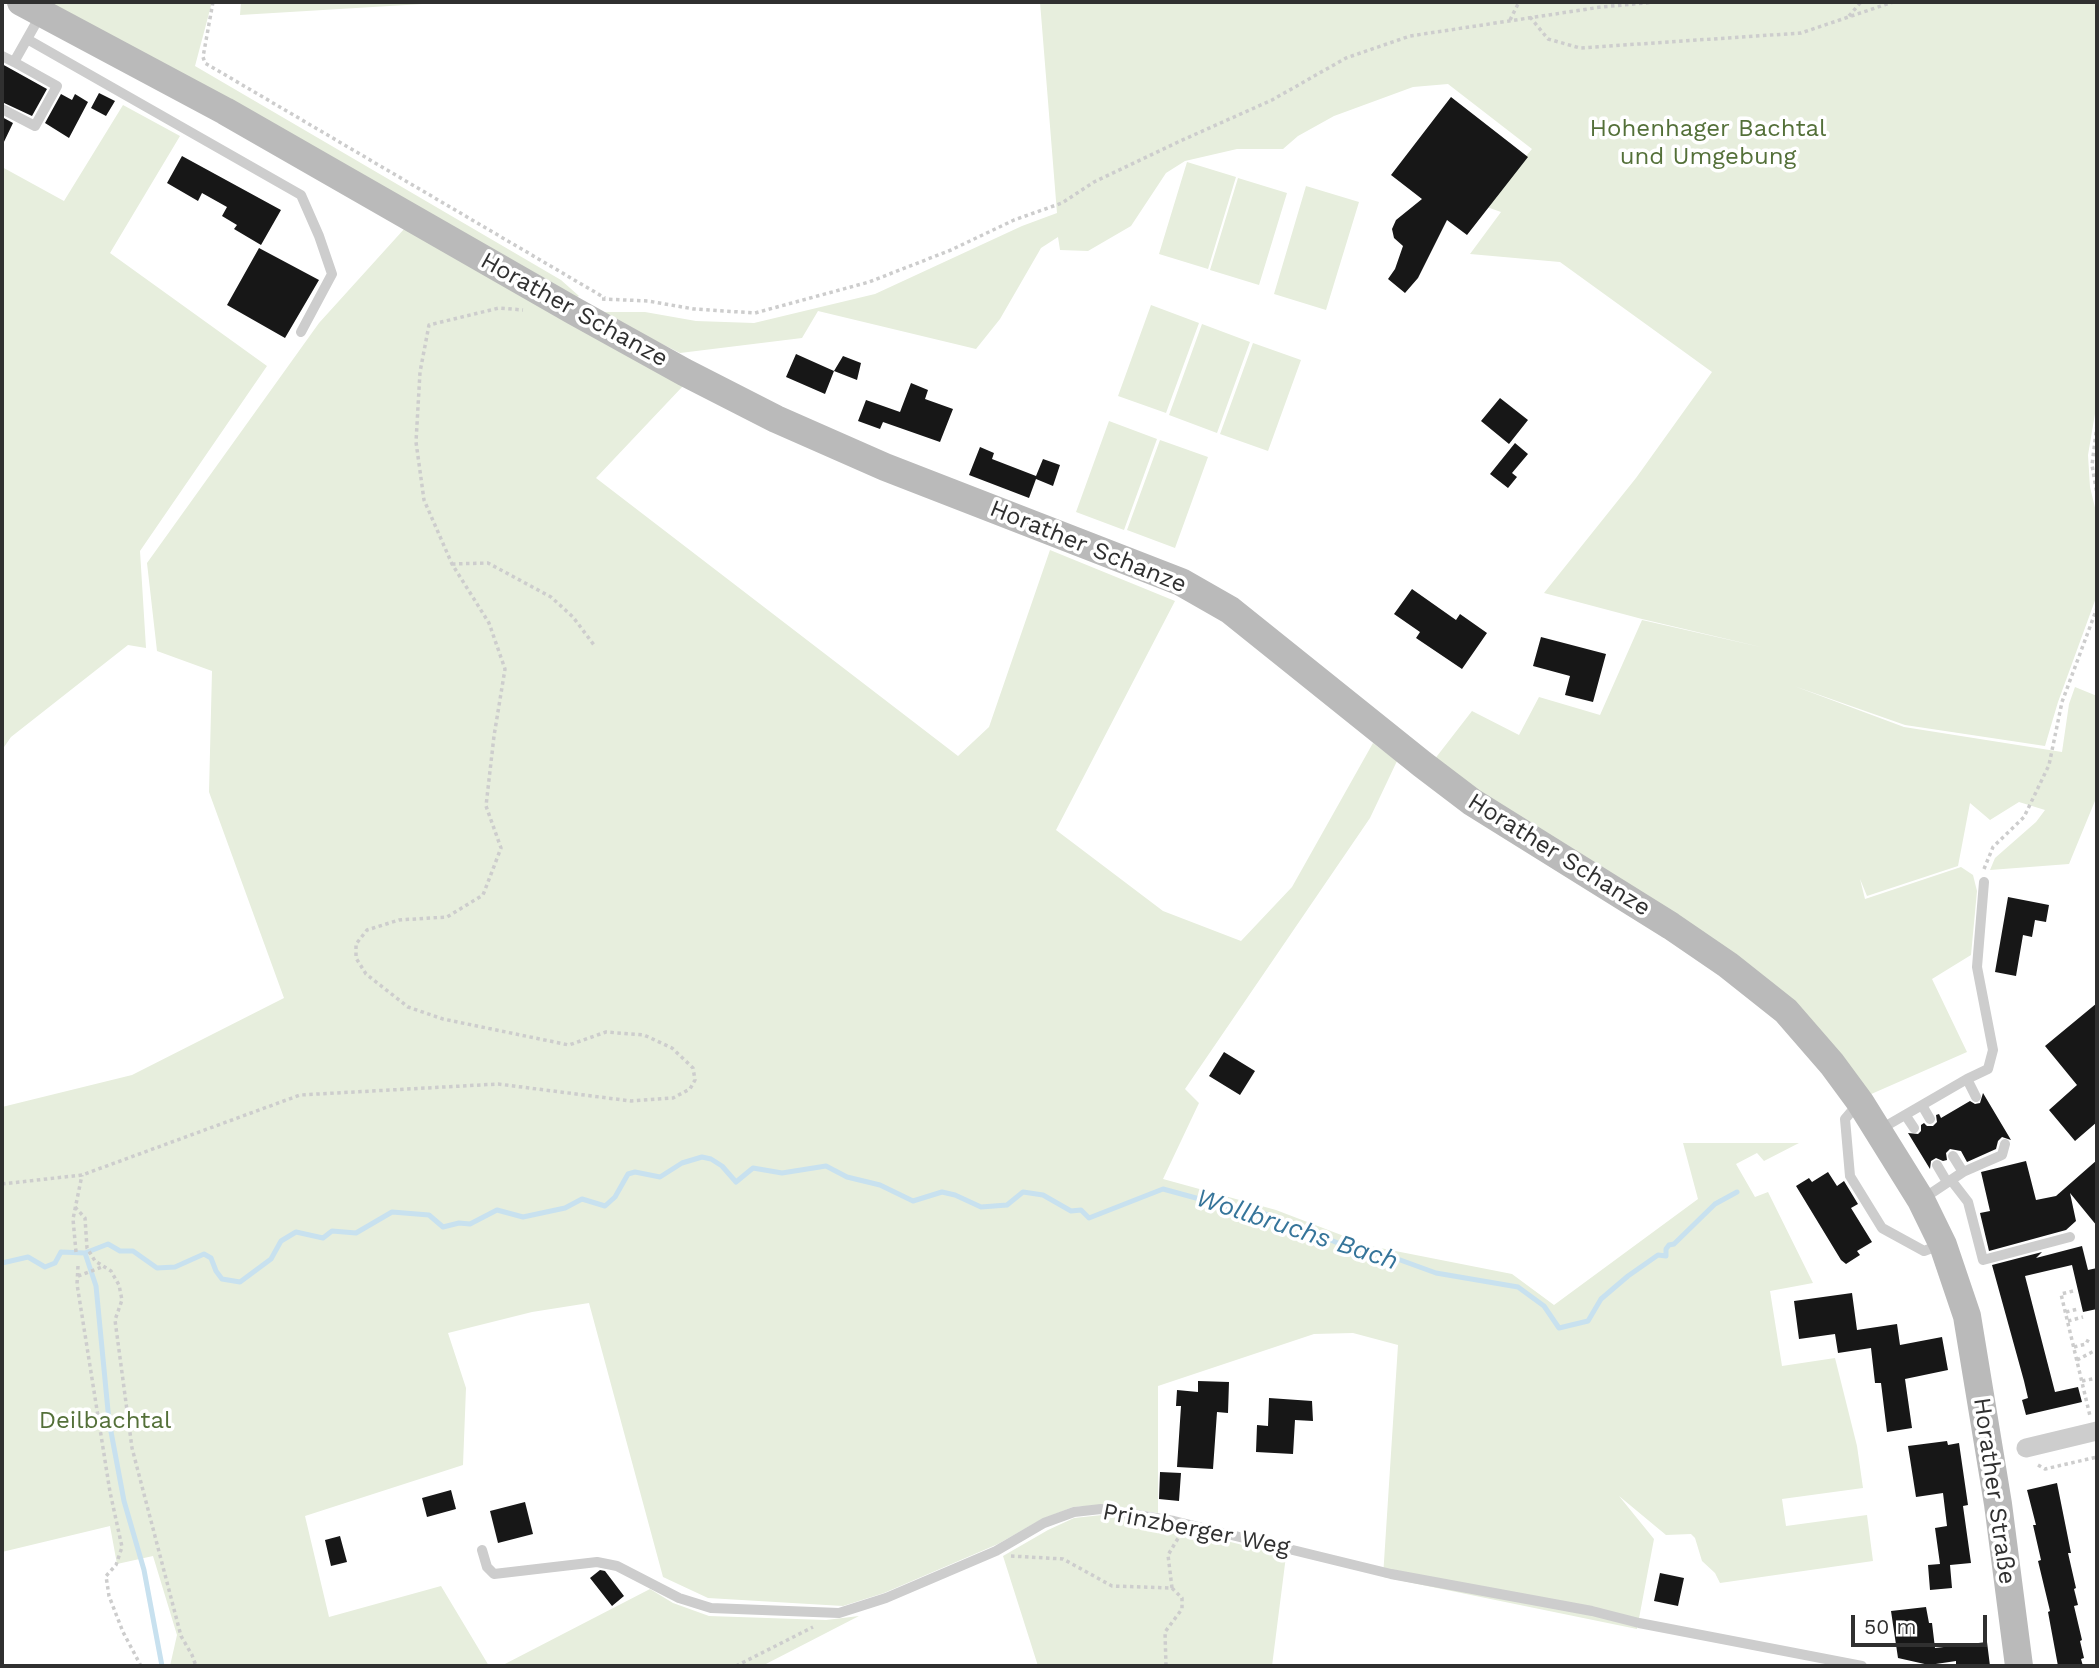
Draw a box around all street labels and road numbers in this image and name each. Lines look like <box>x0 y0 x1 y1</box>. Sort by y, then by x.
street label: Horather Schanze <box>475 247 673 373</box>
street label: Horather Schanze <box>985 494 1191 600</box>
street label: Horather Schanze <box>1462 787 1656 923</box>
street label: Horather Straße <box>1967 1396 2021 1586</box>
street label: Prinzberger Weg <box>1100 1498 1292 1562</box>

